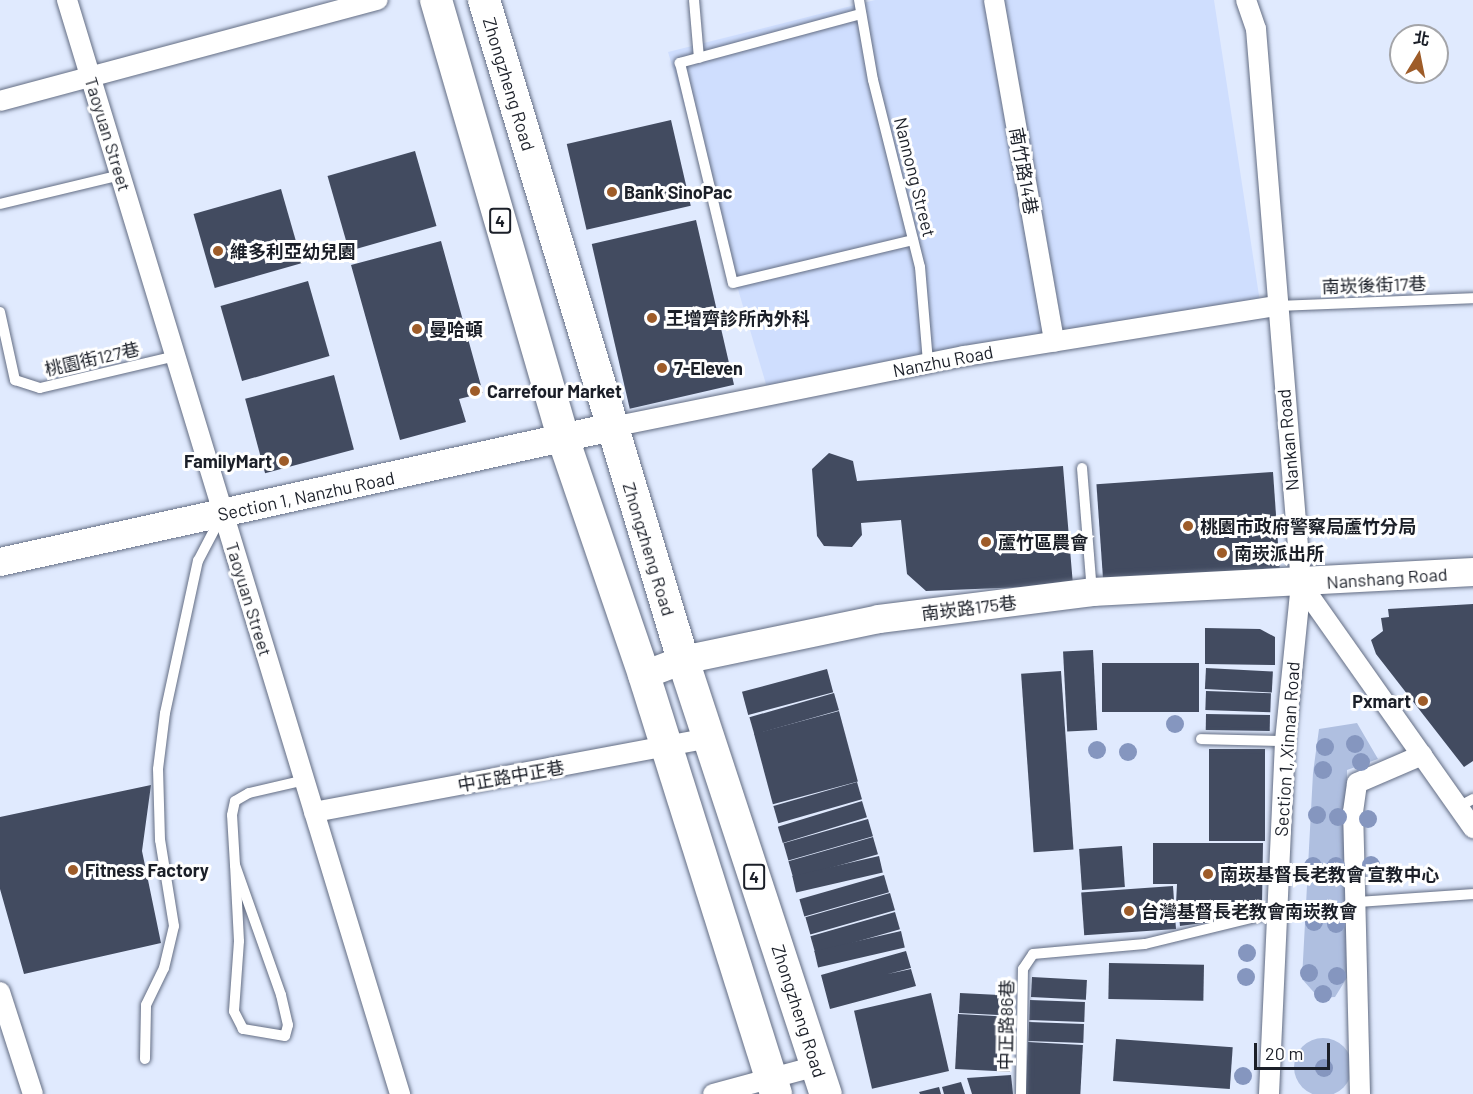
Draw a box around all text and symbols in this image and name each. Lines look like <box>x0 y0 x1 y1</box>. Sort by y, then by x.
street label: Zhongzheng Road <box>478 15 540 153</box>
north arrow <box>1389 24 1449 84</box>
text: 北 <box>1412 27 1431 48</box>
street label: Taoyuan Street <box>80 74 136 194</box>
street label: Nannong Street <box>890 115 940 239</box>
street label: 南竹路14巷 <box>1006 126 1042 216</box>
place label: Bank SinoPac <box>624 181 733 203</box>
marker: Bank SinoPac <box>605 185 619 199</box>
road number: 4 <box>488 208 512 234</box>
place label: 維多利亞幼兒園 <box>230 240 356 262</box>
marker: 維多利亞幼兒園 <box>211 244 225 258</box>
street label: 南崁後街17巷 <box>1321 272 1427 298</box>
place label: 王增齊診所內外科 <box>666 307 810 329</box>
marker: 王增齊診所內外科 <box>643 309 661 327</box>
place label: 曼哈頓 <box>429 318 483 340</box>
marker: 曼哈頓 <box>410 322 424 336</box>
street label: 桃園街127巷 <box>43 338 141 380</box>
street label: Nanzhu Road <box>891 341 995 381</box>
place label: 7-Eleven <box>674 357 743 379</box>
marker: 7-Eleven <box>655 361 669 375</box>
place label: Carrefour Market <box>487 380 622 402</box>
marker: Carrefour Market <box>468 384 482 398</box>
street label: Nankan Road <box>1273 388 1303 492</box>
place label: FamilyMart <box>184 450 272 472</box>
marker: FamilyMart <box>277 454 291 468</box>
street label: Section 1, Nanzhu Road <box>216 467 396 525</box>
street label: Zhongzheng Road <box>618 480 680 618</box>
place label: 桃園市政府警察局蘆竹分局 <box>1200 515 1416 537</box>
marker: 桃園市政府警察局蘆竹分局 <box>1181 519 1195 533</box>
place label: 蘆竹區農會 <box>998 531 1088 553</box>
marker: 蘆竹區農會 <box>979 535 993 549</box>
street label: Taoyuan Street <box>221 539 277 659</box>
place label: 南崁派出所 <box>1234 542 1324 564</box>
marker: 南崁派出所 <box>1215 546 1229 560</box>
street label: Nanshang Road <box>1326 563 1448 593</box>
street label: 南崁路175巷 <box>920 591 1018 625</box>
street label: Section 1, Xinnan Road <box>1270 661 1304 837</box>
place label: Pxmart <box>1352 690 1411 712</box>
marker: Pxmart <box>1416 694 1430 708</box>
street label: 中正路中正巷 <box>456 756 566 796</box>
place label: Fitness Factory <box>85 859 209 881</box>
marker: Fitness Factory <box>66 863 80 877</box>
place label: 南崁基督長老教會 宣教中心 <box>1220 863 1440 885</box>
road number: 4 <box>742 864 766 890</box>
marker: 南崁基督長老教會 宣教中心 <box>1201 867 1215 881</box>
place label: 台灣基督長老教會南崁教會 <box>1141 900 1357 922</box>
marker: 台灣基督長老教會南崁教會 <box>1122 904 1136 918</box>
street label: Zhongzheng Road <box>767 942 831 1080</box>
street label: 中正路86巷 <box>994 979 1018 1071</box>
scale bar <box>1257 1031 1334 1069</box>
text: 20 m <box>1265 1042 1303 1064</box>

